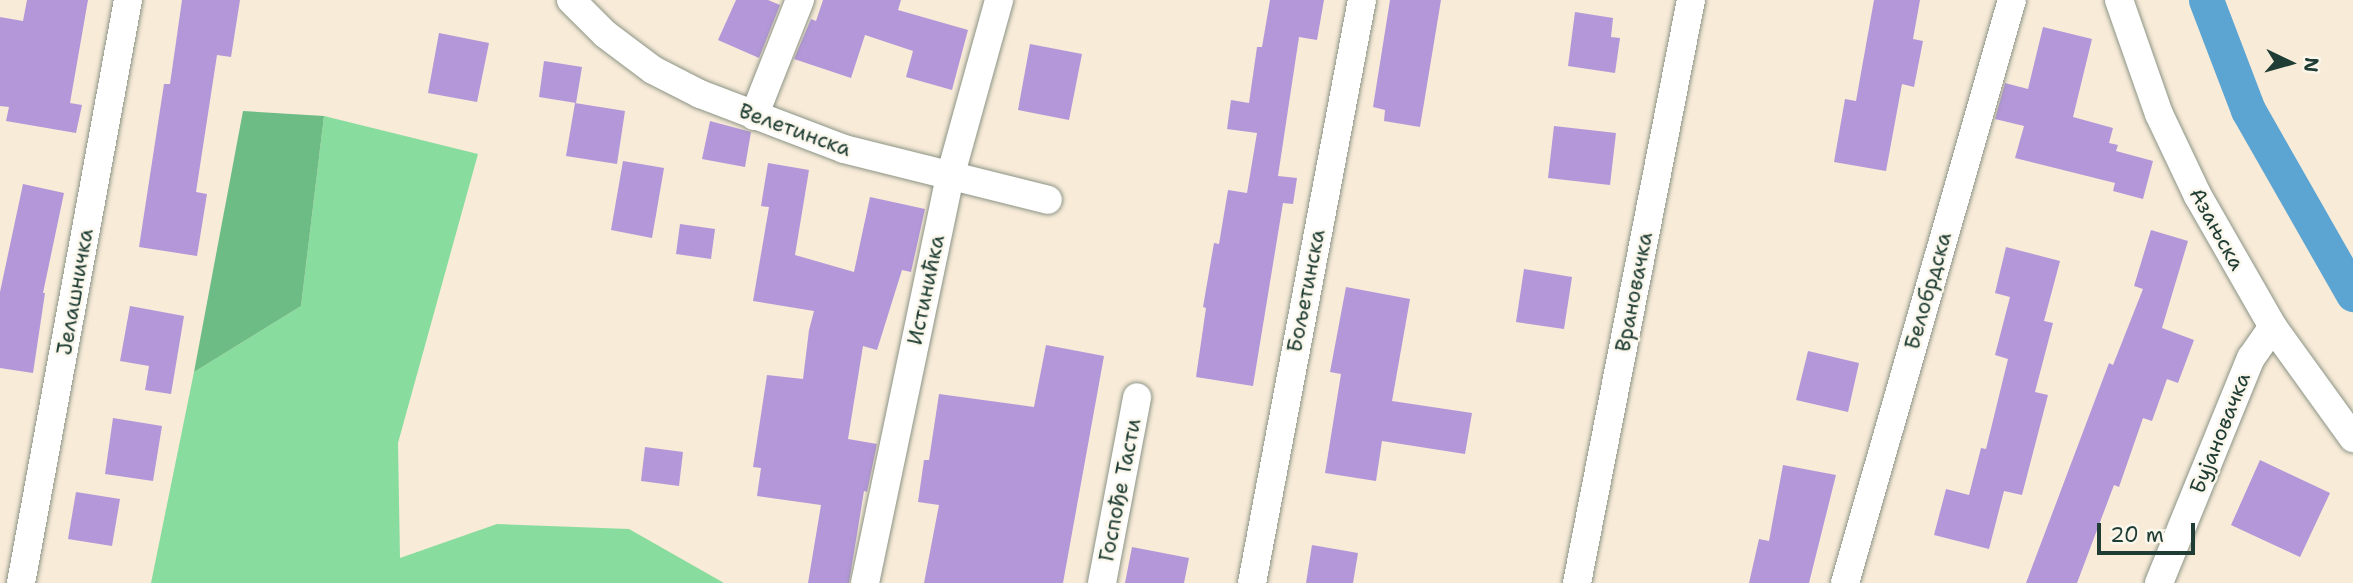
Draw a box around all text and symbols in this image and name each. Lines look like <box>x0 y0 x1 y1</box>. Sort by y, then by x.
north arrow <box>2255 28 2325 98</box>
text: N <box>2298 56 2325 73</box>
street label: Велетинска <box>736 98 854 162</box>
street label: Азањска <box>2184 183 2250 275</box>
street label: Јелашничка <box>51 227 99 357</box>
street label: Бољетинска <box>1282 227 1330 355</box>
street label: Белобрдска <box>1899 229 1957 353</box>
street label: Врановачка <box>1610 230 1658 354</box>
street label: Истинићка <box>902 233 950 347</box>
street label: Бујановачка <box>2184 369 2256 497</box>
street label: Госпође Тасти <box>1094 416 1146 564</box>
scale bar <box>2101 510 2199 554</box>
text: 20 m <box>2110 521 2164 549</box>

